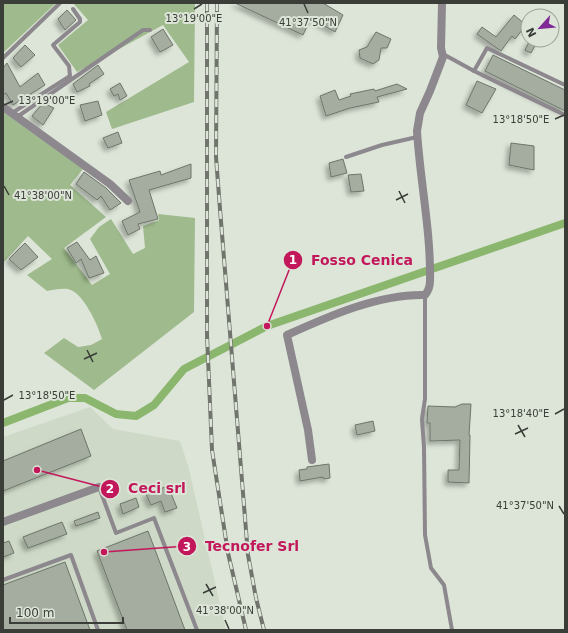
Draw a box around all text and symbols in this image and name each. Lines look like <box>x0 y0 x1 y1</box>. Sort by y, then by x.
north arrow <box>520 8 560 48</box>
text: 13°19'00"E <box>166 13 222 24</box>
text: 41°37'50"N <box>279 17 337 28</box>
text: N <box>524 25 539 39</box>
text: 13°19'00"E <box>19 95 75 106</box>
text: 13°18'50"E <box>493 114 549 125</box>
text: 41°38'00"N <box>14 190 72 201</box>
callout: Fosso Cenica <box>283 247 421 273</box>
text: Fosso Cenica <box>311 252 413 268</box>
text: 1 <box>289 253 297 267</box>
text: 13°18'50"E <box>19 390 75 401</box>
text: 13°18'40"E <box>493 408 549 419</box>
callout: Ceci srl <box>100 476 194 502</box>
text: Ceci srl <box>128 480 186 496</box>
text: 2 <box>106 482 114 496</box>
text: 41°37'50"N <box>496 500 554 511</box>
callout: Tecnofer Srl <box>177 533 307 559</box>
text: Tecnofer Srl <box>205 538 299 554</box>
text: 3 <box>183 540 191 554</box>
scale bar <box>10 599 123 625</box>
text: 41°38'00"N <box>196 605 254 616</box>
text: 100 m <box>16 606 54 620</box>

